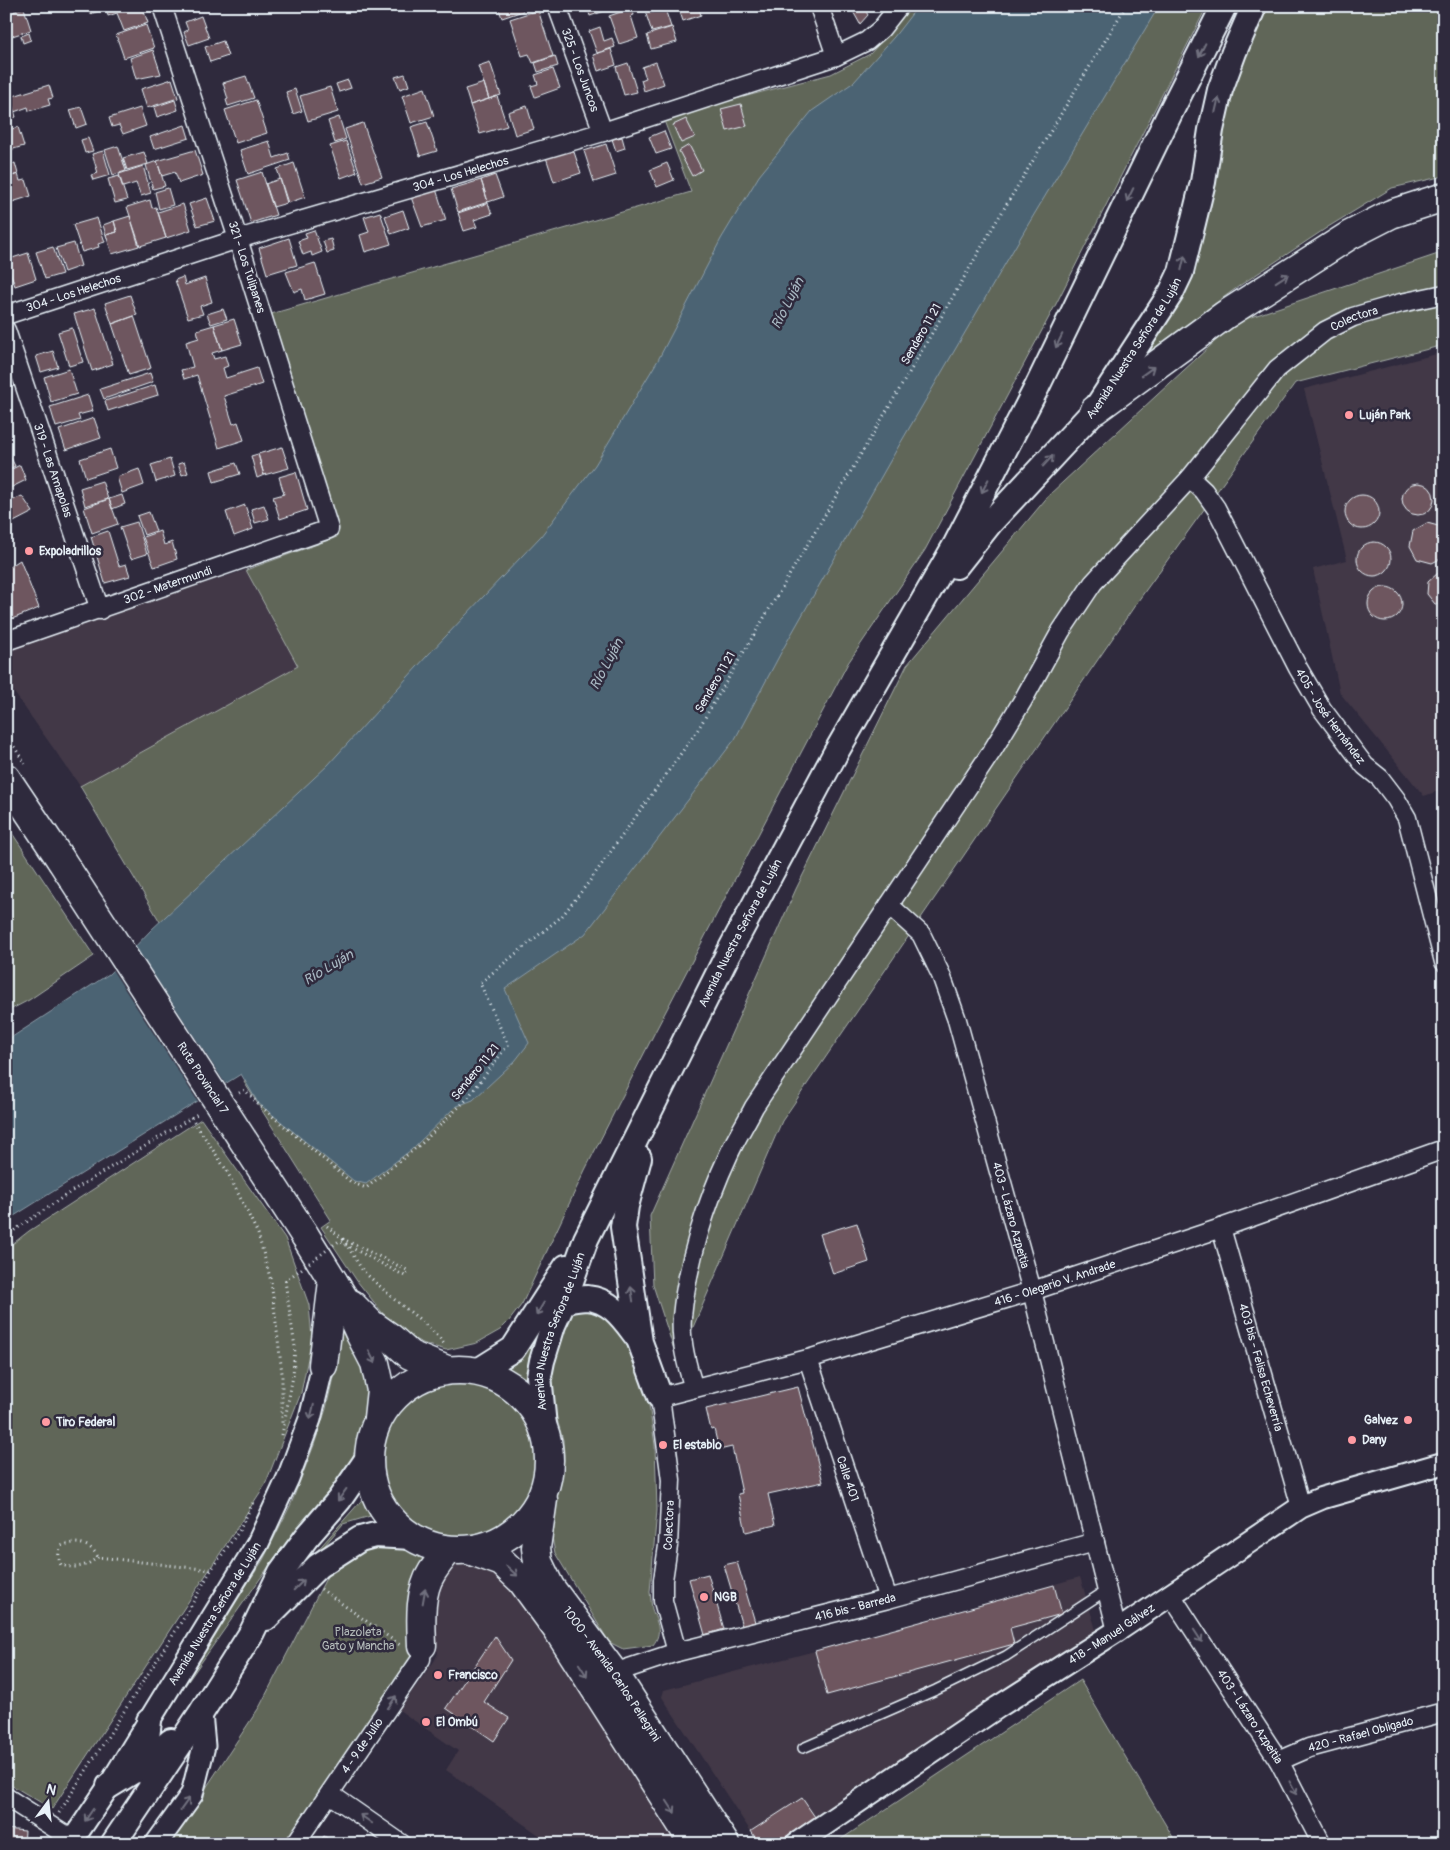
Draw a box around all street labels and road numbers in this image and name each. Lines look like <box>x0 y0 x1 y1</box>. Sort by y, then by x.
street label: 325 - Los Juncos <box>558 26 602 115</box>
street label: 304 - Los Helechos <box>411 153 511 195</box>
street label: 321 - Los Tulipanes <box>225 219 269 316</box>
street label: 304 - Los Helechos <box>24 271 124 316</box>
street label: Avenida Nuestra Señora de Luján <box>1083 275 1185 423</box>
street label: Sendero 11 21 <box>898 301 945 367</box>
street label: Colectora <box>1328 303 1380 335</box>
street label: 319 - Las Amapolas <box>30 422 76 520</box>
street label: 302 - Matermundi <box>122 563 214 608</box>
street label: Sendero 11 21 <box>692 649 739 715</box>
street label: 405 - José Hernández <box>1292 666 1368 768</box>
street label: Avenida Nuestra Señora de Luján <box>696 856 786 1010</box>
street label: Ruta Provincial 7 <box>173 1039 231 1118</box>
street label: Sendero 11 21 <box>448 1041 503 1103</box>
street label: 403 - Lázaro Azpeitia <box>989 1160 1032 1271</box>
street label: Avenida Nuestra Señora de Luján <box>532 1250 589 1411</box>
street label: 416 - Olegario V. Andrade <box>992 1257 1118 1310</box>
street label: 403 bis - Felisa Echeverría <box>1235 1302 1286 1434</box>
street label: Calle 401 <box>833 1454 862 1503</box>
street label: Colectora <box>660 1500 678 1551</box>
street label: Avenida Nuestra Señora de Luján <box>165 1539 265 1688</box>
street label: 416 bis - Barreda <box>813 1590 898 1625</box>
street label: 418 - Manuel Gálvez <box>1066 1601 1158 1668</box>
street label: 1000 - Avenida Carlos Pellegrini <box>559 1604 663 1744</box>
street label: 403 - Lázaro Azpeitia <box>1213 1667 1286 1767</box>
street label: 420 - Rafael Obligado <box>1306 1713 1415 1756</box>
street label: 4 - 9 de Julio <box>338 1715 387 1777</box>

